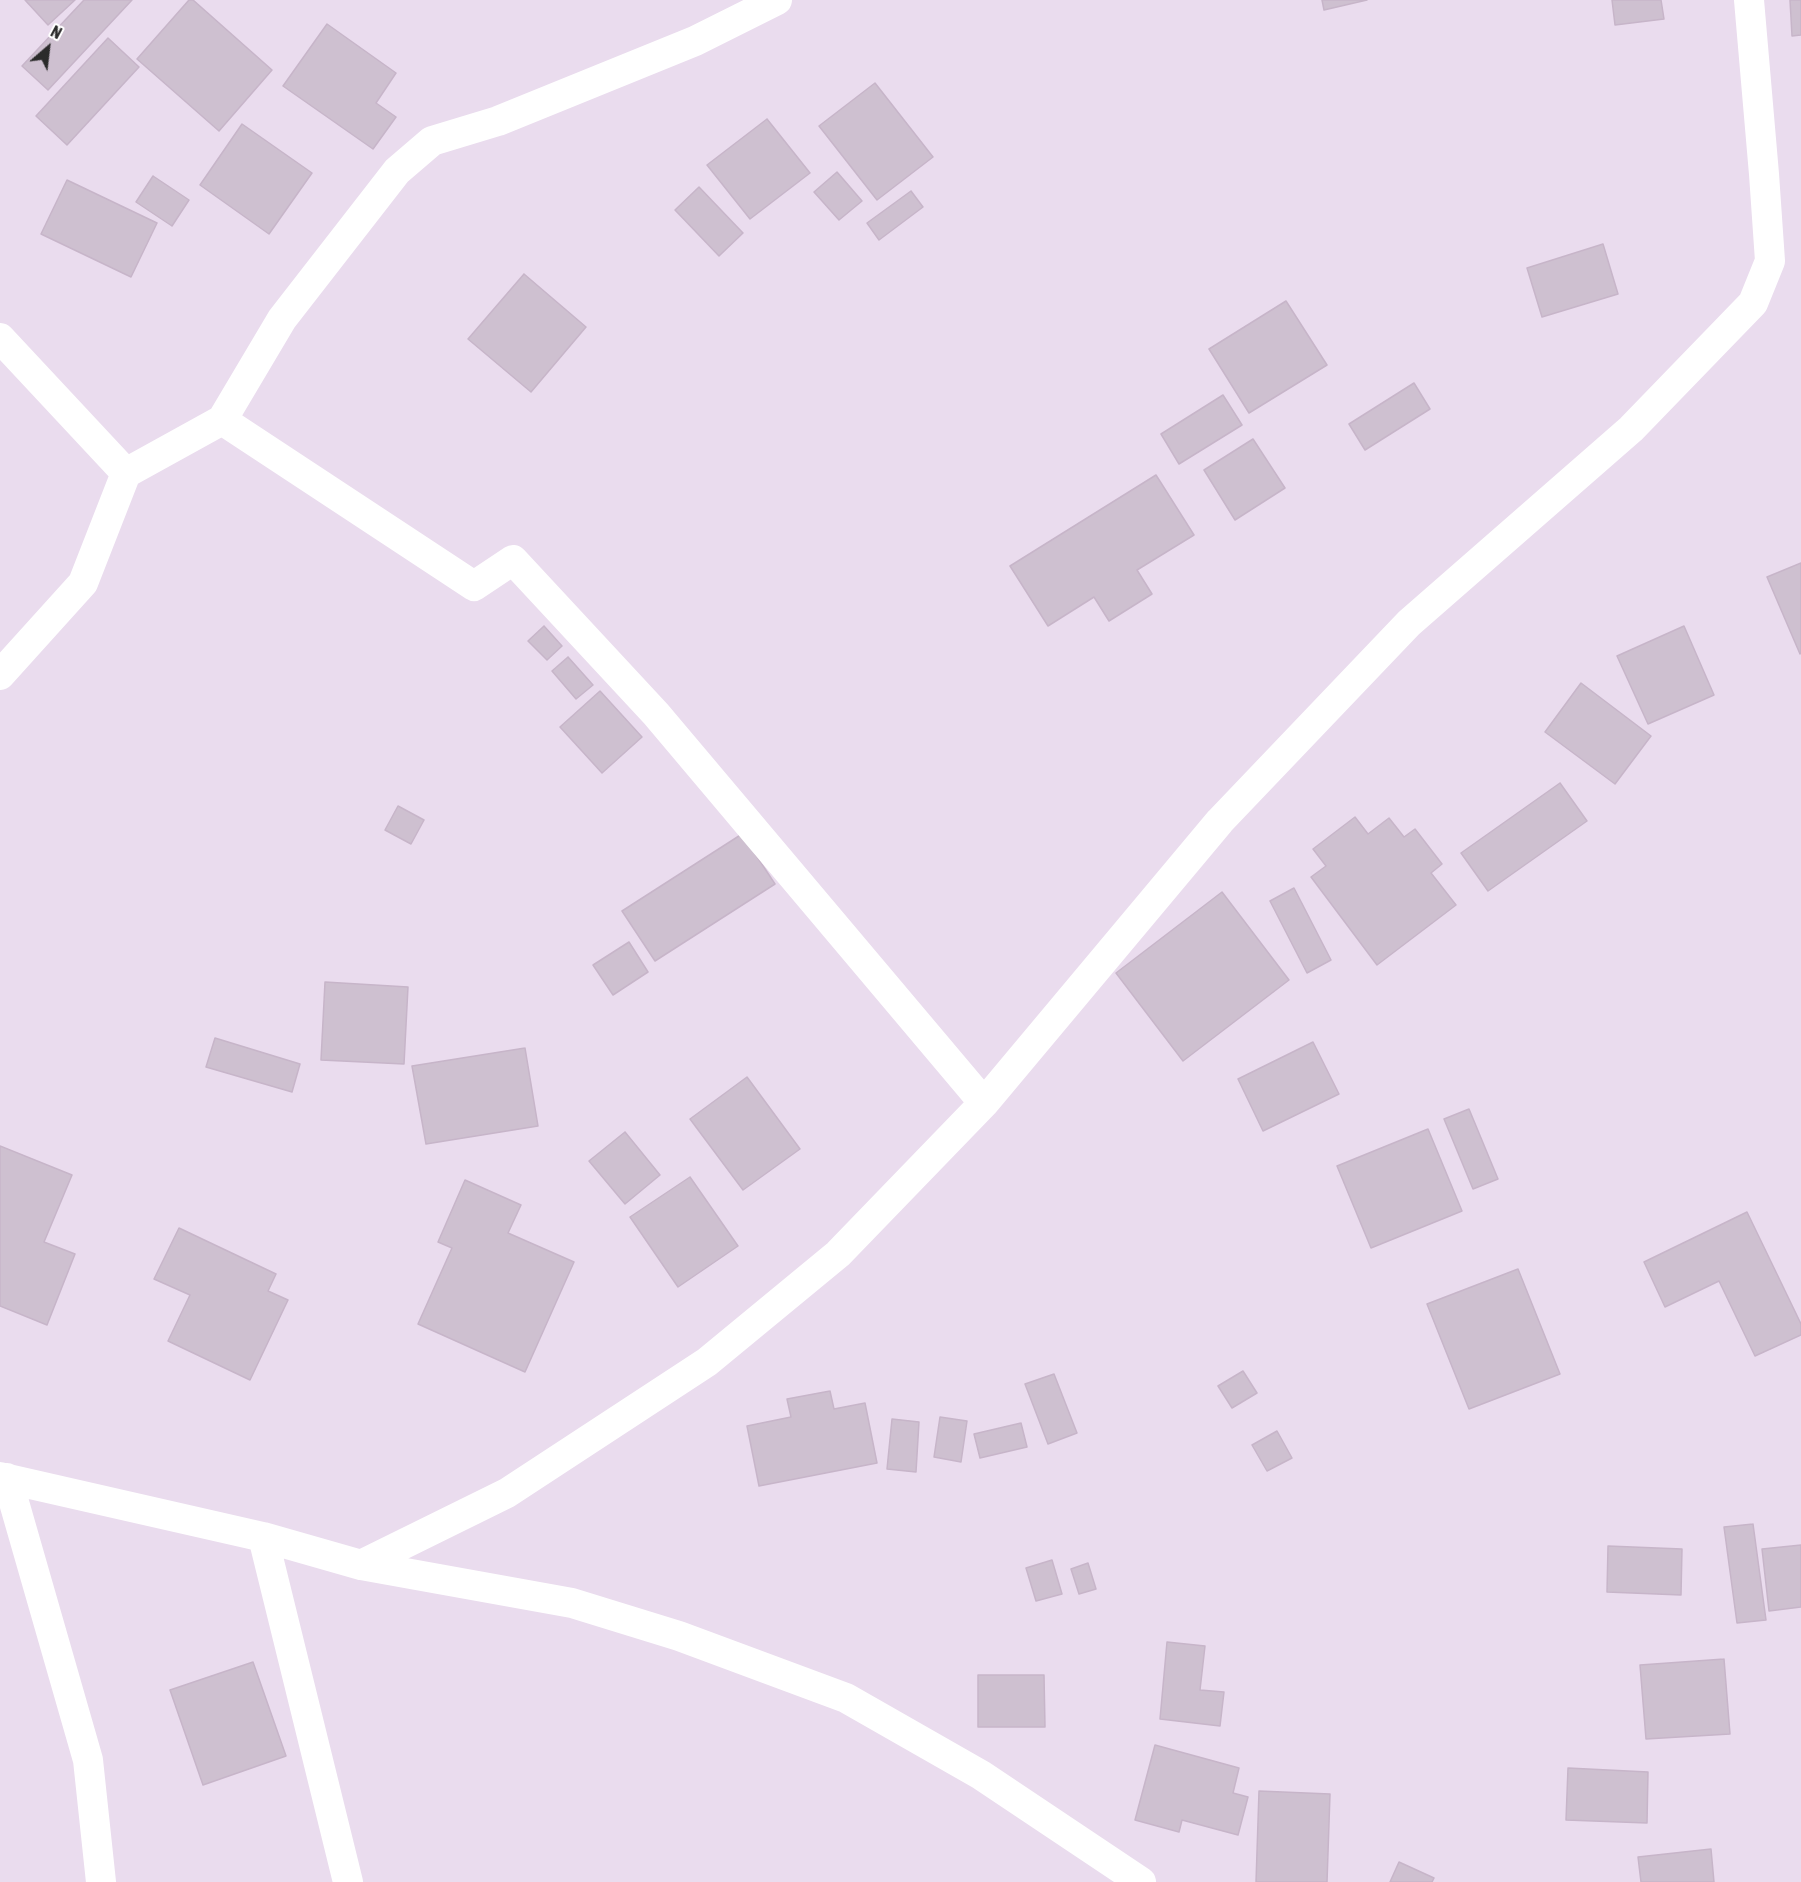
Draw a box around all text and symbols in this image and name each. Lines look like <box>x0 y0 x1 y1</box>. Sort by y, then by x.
north arrow <box>18 18 78 78</box>
text: N <box>48 22 65 42</box>

